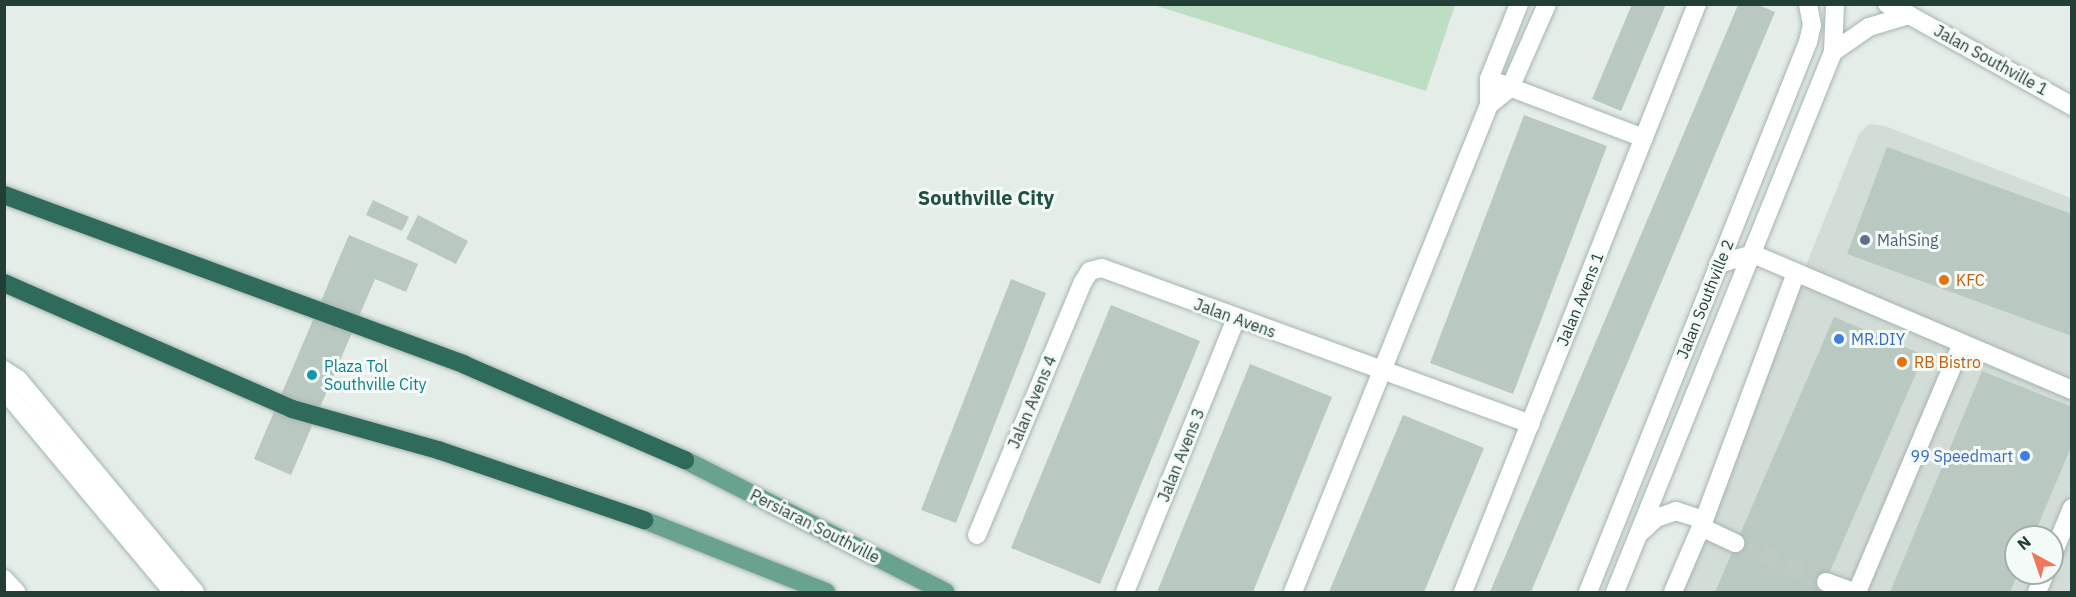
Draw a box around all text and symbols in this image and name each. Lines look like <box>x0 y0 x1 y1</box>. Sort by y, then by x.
street label: Jalan Southville 1 <box>1931 21 2051 99</box>
district label: Southville City <box>918 185 1054 209</box>
place label: MahSing <box>1877 230 1938 250</box>
marker: MahSing <box>1858 233 1872 247</box>
street label: Jalan Southville 2 <box>1672 237 1738 361</box>
street label: Jalan Avens 1 <box>1553 249 1607 349</box>
place label: KFC <box>1956 270 1985 290</box>
marker: KFC <box>1937 273 1951 287</box>
street label: Jalan Avens <box>1191 294 1279 342</box>
place label: MR.DIY <box>1851 329 1905 349</box>
marker: MR.DIY <box>1832 332 1846 346</box>
place label: RB Bistro <box>1914 352 1981 372</box>
street label: Jalan Avens 4 <box>1004 353 1060 451</box>
marker: RB Bistro <box>1895 355 1909 369</box>
place label: Plaza Tol Southville City <box>324 356 427 394</box>
marker: Plaza Tol Southville City <box>305 368 319 382</box>
street label: Jalan Avens 3 <box>1154 405 1208 505</box>
place label: 99 Speedmart <box>1911 446 2013 466</box>
marker: 99 Speedmart <box>2018 449 2032 463</box>
street label: Persiaran Southville <box>747 485 883 567</box>
north arrow <box>2004 525 2064 585</box>
text: N <box>2013 531 2035 554</box>

